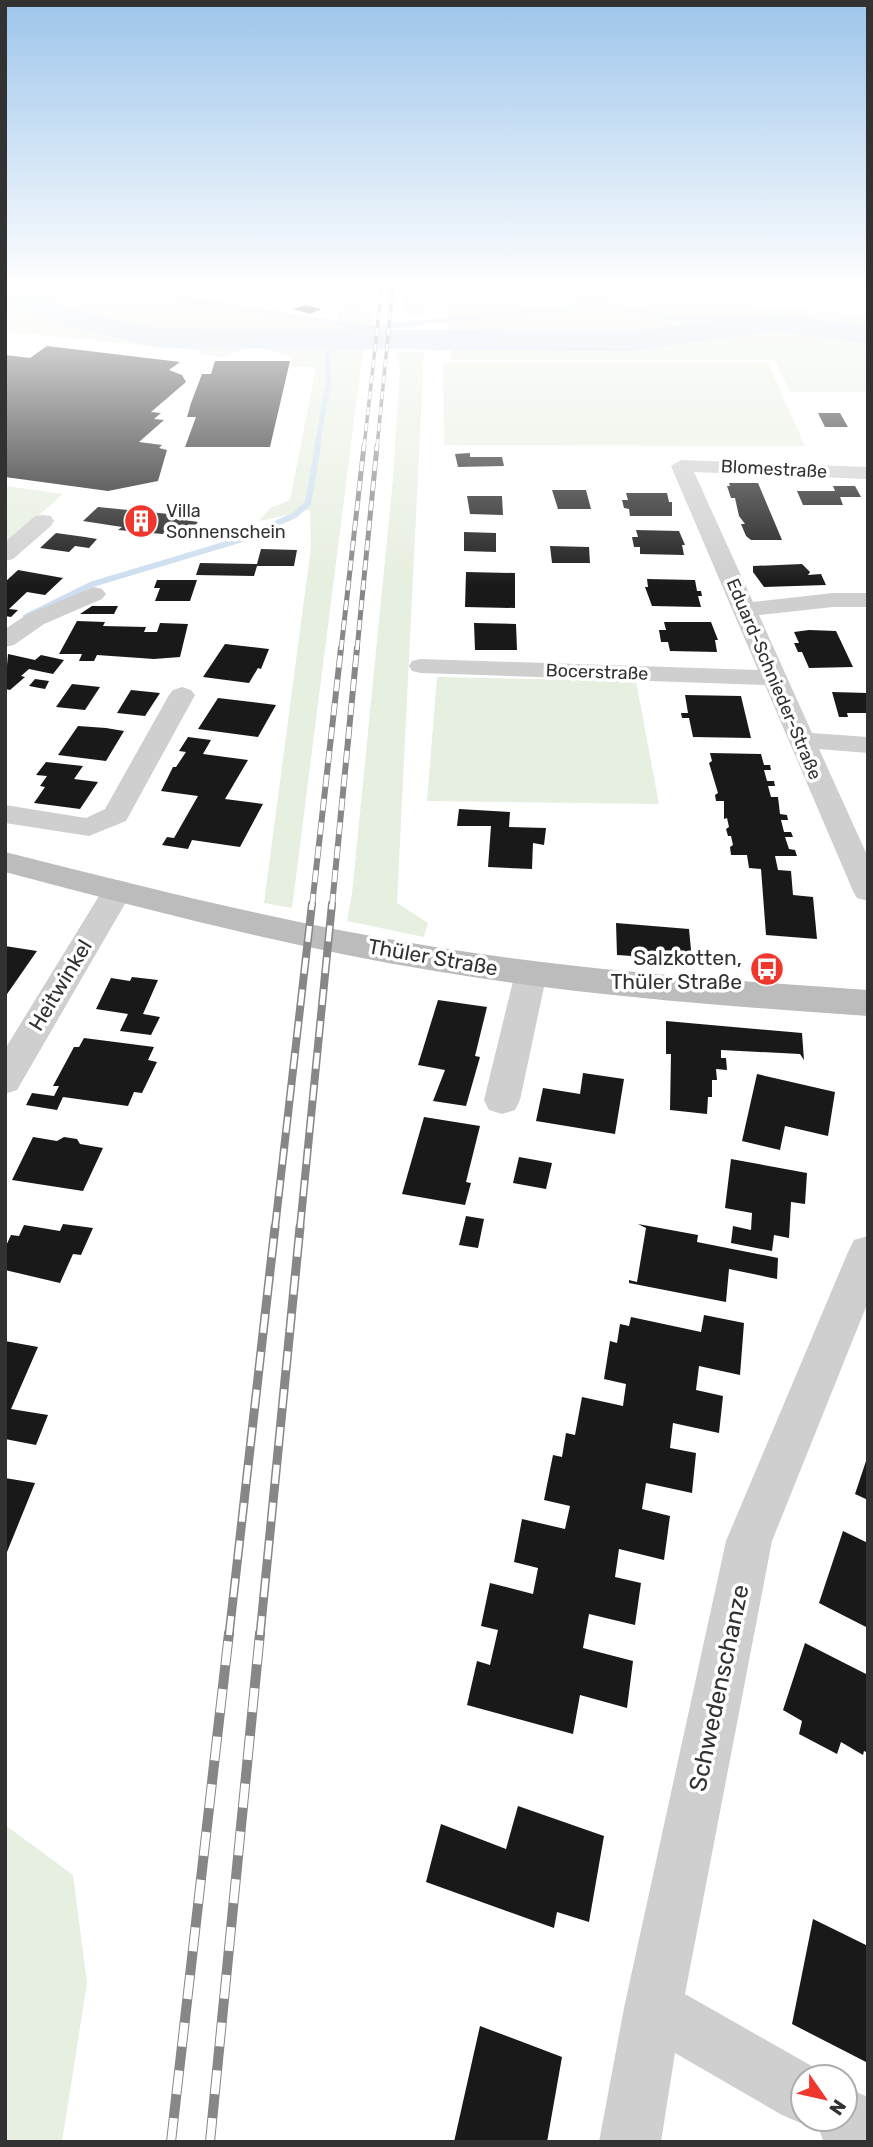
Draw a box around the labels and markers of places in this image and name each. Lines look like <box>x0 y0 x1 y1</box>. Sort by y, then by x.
place label: Villa Sonnenschein <box>166 500 286 543</box>
building icon: Villa Sonnenschein <box>122 502 160 540</box>
place label: Salzkotten, Thüler Straße <box>611 945 742 994</box>
bus stop icon: Salzkotten, Thüler Straße <box>748 950 786 988</box>

